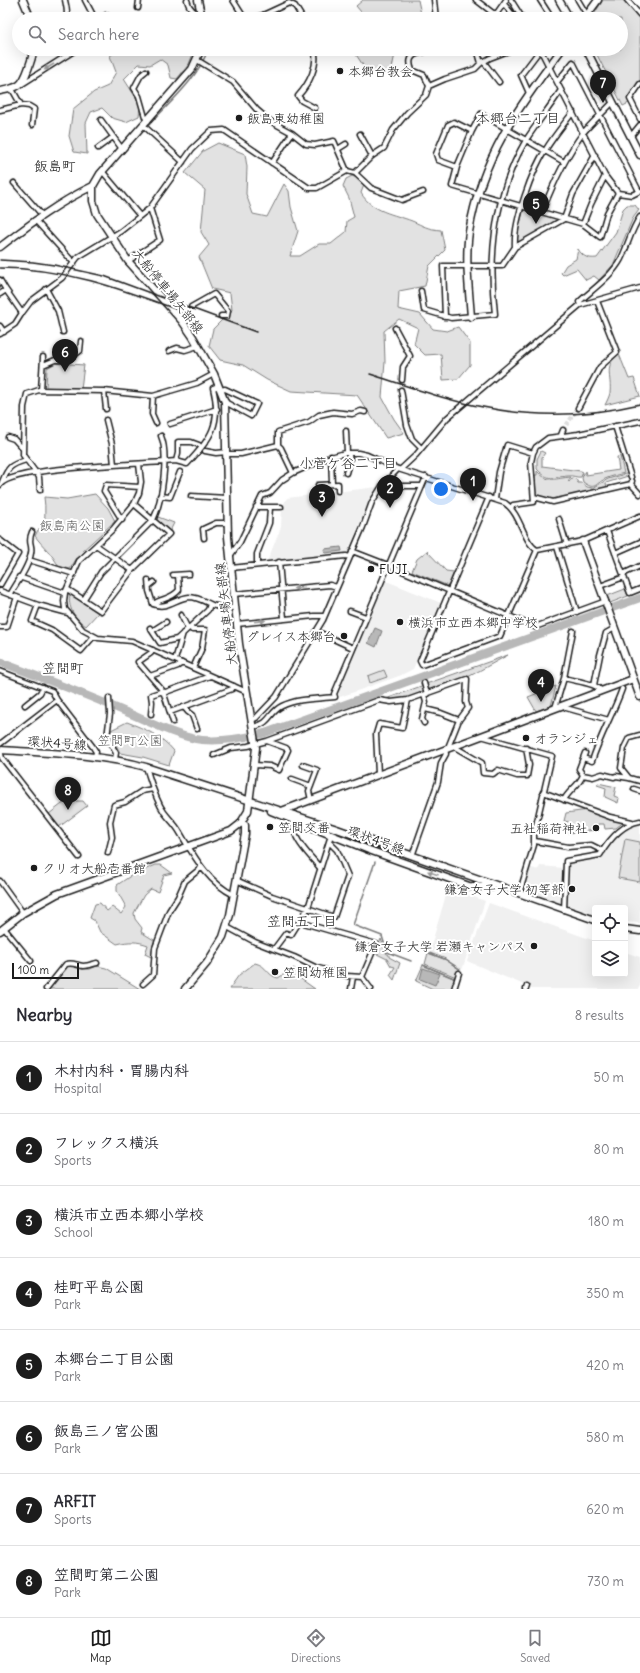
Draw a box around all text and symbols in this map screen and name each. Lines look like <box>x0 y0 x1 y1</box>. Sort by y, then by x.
search box <box>12 12 628 56</box>
icon: search <box>26 23 48 45</box>
text: Search here <box>58 25 139 44</box>
one-way arrow <box>43 63 55 70</box>
place label: 本郷台教会 <box>348 63 413 80</box>
marker: 本郷台教会 <box>335 66 345 76</box>
pin: 7 <box>590 70 616 103</box>
district label: 本郷台二丁目 <box>476 109 560 127</box>
place label: 飯島東幼稚園 <box>247 110 325 127</box>
marker: 飯島東幼稚園 <box>234 113 244 123</box>
district label: 飯島町 <box>34 157 76 175</box>
pin: 5 <box>523 191 549 224</box>
street label: 大船停車場矢部線 <box>129 245 208 338</box>
pin: 6 <box>52 339 78 372</box>
district label: 小菅ケ谷二丁目 <box>299 454 397 472</box>
pin: 1 <box>460 468 486 501</box>
pin: 2 <box>377 475 403 508</box>
your location <box>431 479 451 499</box>
pin: 3 <box>309 484 335 517</box>
park label: 飯島南公園 <box>39 517 105 534</box>
street label: 大船停車場矢部線 <box>211 560 241 667</box>
place label: FUJI <box>379 561 408 578</box>
marker: FUJI <box>366 564 376 574</box>
one-way arrow <box>293 585 305 591</box>
place label: 横浜市立西本郷中学校 <box>408 614 538 631</box>
marker: 横浜市立西本郷中学校 <box>395 617 405 627</box>
one-way arrow <box>254 618 266 625</box>
place label: グレイス本郷台 <box>246 628 336 645</box>
marker: グレイス本郷台 <box>339 631 349 641</box>
district label: 笠間町 <box>42 659 84 677</box>
pin: 4 <box>528 669 554 702</box>
place label: オランジェ <box>534 730 599 747</box>
street label: 環状4号線 <box>27 732 88 754</box>
park label: 笠間町公園 <box>97 732 163 749</box>
marker: オランジェ <box>521 733 531 743</box>
pin: 8 <box>55 777 81 810</box>
place label: 笠間交番 <box>278 819 330 836</box>
place label: 五社稲荷神社 <box>510 820 588 837</box>
marker: 笠間交番 <box>265 822 275 832</box>
street label: 環状4号線 <box>345 822 408 859</box>
marker: 五社稲荷神社 <box>591 823 601 833</box>
place label: クリオ大船壱番館 <box>42 860 146 877</box>
marker: クリオ大船壱番館 <box>29 863 39 873</box>
one-way arrow <box>426 869 438 875</box>
place label: 鎌倉女子大学 初等部 <box>444 881 564 898</box>
marker: 鎌倉女子大学 初等部 <box>567 884 577 894</box>
map controls <box>592 905 628 977</box>
button: locate <box>592 905 628 941</box>
district label: 笠間五丁目 <box>267 912 337 930</box>
place label: 鎌倉女子大学 岩瀬キャンパス <box>354 938 526 955</box>
marker: 鎌倉女子大学 岩瀬キャンパス <box>529 941 539 951</box>
button: layers <box>592 941 628 977</box>
scale bar <box>12 961 79 980</box>
text: 100 m <box>18 963 49 977</box>
place label: 笠間幼稚園 <box>283 964 348 981</box>
marker: 笠間幼稚園 <box>270 967 280 977</box>
text: Nearby <box>16 1004 72 1026</box>
text: 8 results <box>575 1007 624 1024</box>
text: 木村内科・胃腸内科 <box>54 1061 189 1080</box>
text: 1 <box>26 1069 32 1086</box>
text: 50 m <box>593 1069 624 1086</box>
text: Hospital <box>54 1080 102 1097</box>
text: フレックス横浜 <box>54 1133 159 1152</box>
text: 2 <box>25 1141 33 1158</box>
text: 80 m <box>593 1141 624 1158</box>
text: Sports <box>54 1152 92 1169</box>
text: 横浜市立西本郷小学校 <box>54 1205 204 1224</box>
text: 3 <box>25 1213 33 1230</box>
text: 180 m <box>588 1213 624 1230</box>
text: School <box>54 1224 93 1241</box>
text: 桂町平島公園 <box>54 1277 144 1296</box>
text: 4 <box>25 1285 33 1302</box>
text: 350 m <box>586 1285 624 1302</box>
text: Park <box>54 1296 81 1313</box>
text: 本郷台二丁目公園 <box>54 1349 174 1368</box>
text: 5 <box>25 1357 33 1374</box>
text: 420 m <box>586 1357 624 1374</box>
text: Park <box>54 1368 81 1385</box>
text: 飯島三ノ宮公園 <box>54 1421 159 1440</box>
text: 6 <box>25 1429 33 1446</box>
text: 580 m <box>586 1429 624 1446</box>
text: Park <box>54 1440 81 1457</box>
text: ARFIT <box>54 1492 96 1511</box>
text: 7 <box>26 1501 32 1518</box>
text: 620 m <box>586 1501 624 1518</box>
text: Sports <box>54 1511 92 1528</box>
text: 笠間町第二公園 <box>54 1565 159 1584</box>
text: 8 <box>25 1573 33 1590</box>
text: 730 m <box>587 1573 624 1590</box>
text: Park <box>54 1584 81 1601</box>
tab: Map <box>90 1627 112 1665</box>
tab: Directions <box>291 1627 341 1665</box>
tab: Saved <box>520 1627 550 1665</box>

